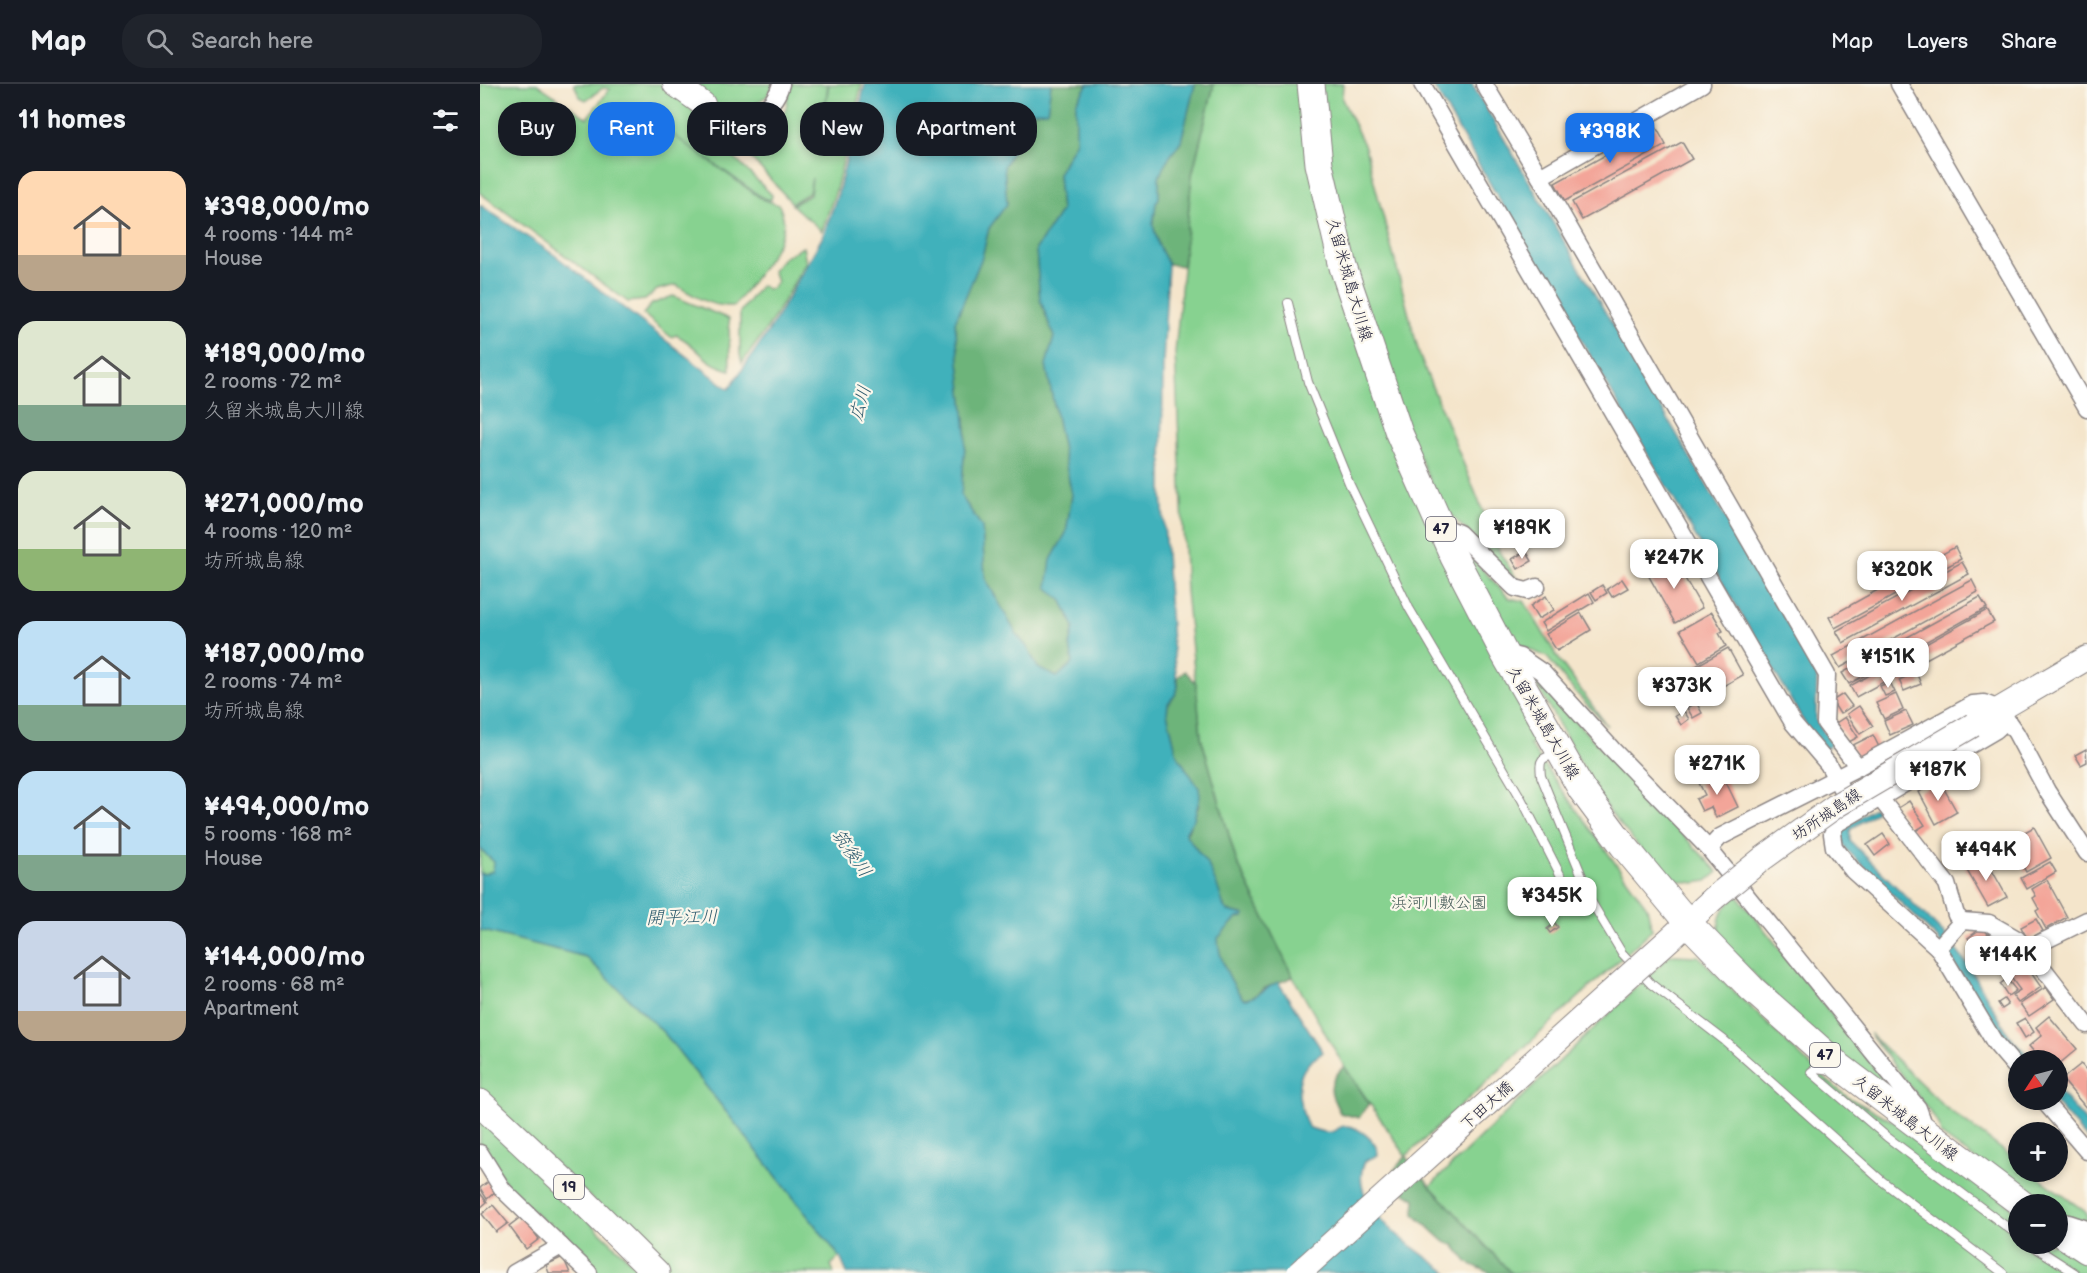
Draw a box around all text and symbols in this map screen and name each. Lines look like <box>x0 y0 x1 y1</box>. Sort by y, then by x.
search box <box>122 14 542 68</box>
text: Map <box>30 25 86 58</box>
icon: search <box>143 25 176 58</box>
text: Search here <box>191 28 313 55</box>
text: Map <box>1831 29 1873 54</box>
text: Layers <box>1906 29 1968 54</box>
text: Share <box>2001 29 2057 54</box>
chip: Buy <box>498 102 576 156</box>
chip: Rent <box>588 102 675 156</box>
chip: Filters <box>687 102 788 156</box>
chip: New <box>800 102 884 156</box>
chip: Apartment <box>896 102 1037 156</box>
icon: filters <box>429 104 462 137</box>
text: 11 homes <box>18 105 126 136</box>
pin: ¥398K <box>1568 113 1652 164</box>
text: ¥398K <box>1579 120 1641 144</box>
text: ¥398,000/mo <box>204 192 370 223</box>
icon: home <box>66 195 138 267</box>
street label: 久留米城島大川線 <box>1322 215 1375 344</box>
text: 4 rooms · 144 m² <box>204 223 353 247</box>
text: House <box>204 247 263 271</box>
text: ¥189,000/mo <box>204 339 365 370</box>
icon: home <box>66 345 138 417</box>
text: 2 rooms · 72 m² <box>204 370 342 394</box>
water label: 広川 <box>845 383 876 423</box>
text: 久留米城島大川線 <box>204 399 364 423</box>
text: ¥271,000/mo <box>204 489 364 520</box>
icon: home <box>66 495 138 567</box>
pin: ¥189K <box>1480 509 1564 560</box>
text: ¥189K <box>1493 516 1551 540</box>
road number: 47 <box>1426 517 1456 541</box>
text: 4 rooms · 120 m² <box>204 520 353 544</box>
pin: ¥247K <box>1632 539 1716 590</box>
text: ¥247K <box>1644 546 1704 570</box>
text: 坊所城島線 <box>204 549 304 573</box>
pin: ¥320K <box>1860 551 1944 602</box>
text: ¥320K <box>1871 558 1933 582</box>
pin: ¥151K <box>1846 638 1930 689</box>
text: ¥187,000/mo <box>204 639 364 670</box>
icon: home <box>66 645 138 717</box>
text: ¥151K <box>1861 645 1915 669</box>
street label: 久留米城島大川線 <box>1502 663 1583 783</box>
pin: ¥373K <box>1640 667 1724 718</box>
text: 2 rooms · 74 m² <box>204 670 342 694</box>
text: ¥373K <box>1652 674 1712 698</box>
text: 坊所城島線 <box>204 699 304 723</box>
pin: ¥271K <box>1675 745 1759 796</box>
pin: ¥187K <box>1896 751 1980 802</box>
text: ¥271K <box>1689 752 1745 776</box>
text: ¥187K <box>1909 758 1967 782</box>
street label: 坊所城島線 <box>1788 785 1865 845</box>
text: ¥494,000/mo <box>204 792 369 823</box>
icon: home <box>66 795 138 867</box>
text: 5 rooms · 168 m² <box>204 823 352 847</box>
water label: 筑後川 <box>828 825 876 881</box>
pin: ¥494K <box>1944 831 2028 882</box>
text: ¥494K <box>1955 838 2017 862</box>
text: House <box>204 847 263 871</box>
pin: ¥345K <box>1510 877 1594 928</box>
text: ¥345K <box>1522 884 1582 908</box>
park label: 浜河川敷公園 <box>1391 894 1487 913</box>
water label: 開平江川 <box>646 906 718 929</box>
pin: ¥144K <box>1966 936 2050 987</box>
text: ¥144,000/mo <box>204 942 365 973</box>
text: ¥144K <box>1979 943 2037 967</box>
icon: home <box>66 945 138 1017</box>
text: 2 rooms · 68 m² <box>204 973 345 997</box>
text: Apartment <box>204 997 299 1021</box>
road number: 47 <box>1810 1043 1840 1067</box>
north arrow <box>2008 1050 2068 1110</box>
map controls <box>2008 1050 2068 1254</box>
street label: 久留米城島大川線 <box>1849 1071 1961 1165</box>
street label: 下田大橋 <box>1457 1078 1517 1135</box>
button: + <box>2008 1122 2068 1182</box>
road number: 19 <box>554 1175 584 1199</box>
button: − <box>2008 1194 2068 1254</box>

